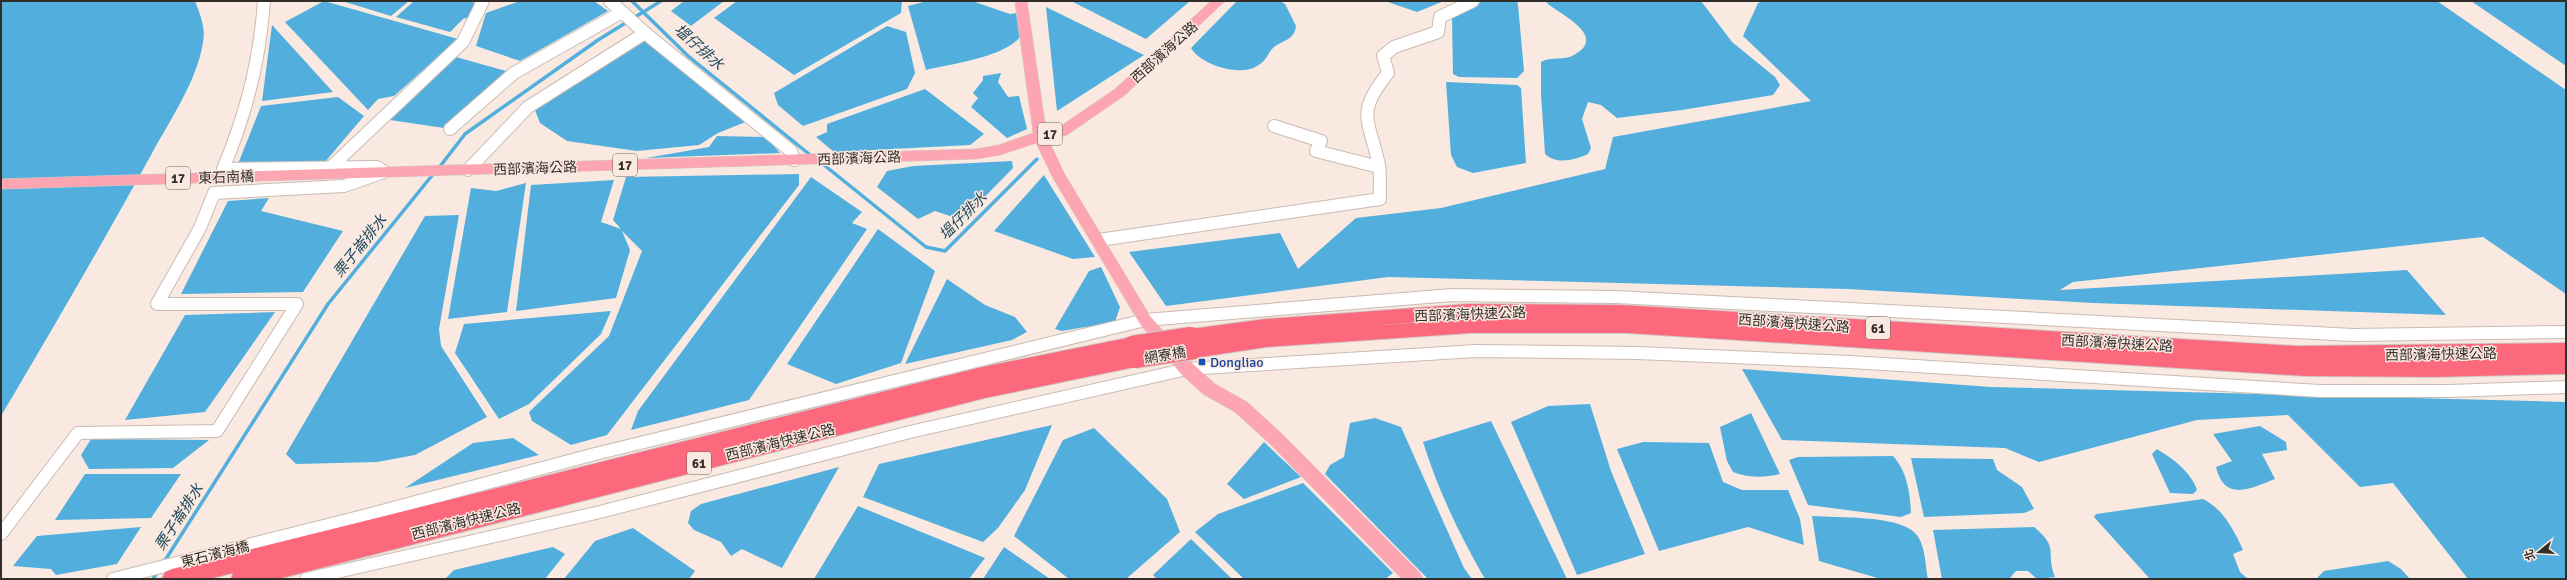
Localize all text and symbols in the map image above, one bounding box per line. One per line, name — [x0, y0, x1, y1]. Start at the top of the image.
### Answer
street label: 西部濱海公路 — [1127, 18, 1201, 87]
water label: 塭仔排水 — [671, 20, 728, 74]
road number: 17 — [1038, 123, 1062, 145]
street label: 西部濱海公路 — [817, 149, 901, 168]
road number: 17 — [613, 154, 637, 176]
street label: 西部濱海公路 — [493, 159, 577, 178]
road number: 17 — [166, 167, 190, 189]
street label: 東石南橋 — [198, 168, 254, 187]
water label: 塭仔排水 — [935, 188, 991, 244]
water label: 栗子崙排水 — [329, 210, 391, 281]
street label: 西部濱海快速公路 — [1414, 304, 1526, 325]
street label: 西部濱海快速公路 — [1738, 311, 1850, 336]
road number: 61 — [1866, 317, 1890, 339]
street label: 西部濱海快速公路 — [2061, 332, 2173, 355]
street label: 網寮橋 — [1143, 344, 1187, 367]
street label: 西部濱海快速公路 — [2385, 345, 2497, 364]
place label: Dongliao — [1210, 354, 1264, 371]
marker: Dongliao — [1197, 357, 1207, 367]
street label: 西部濱海快速公路 — [724, 421, 837, 464]
road number: 61 — [687, 452, 711, 474]
water label: 栗子崙排水 — [151, 480, 208, 553]
street label: 西部濱海快速公路 — [410, 500, 523, 543]
north arrow — [2519, 532, 2559, 572]
street label: 東石濱海橋 — [179, 538, 251, 571]
text: 北 — [2522, 548, 2538, 562]

